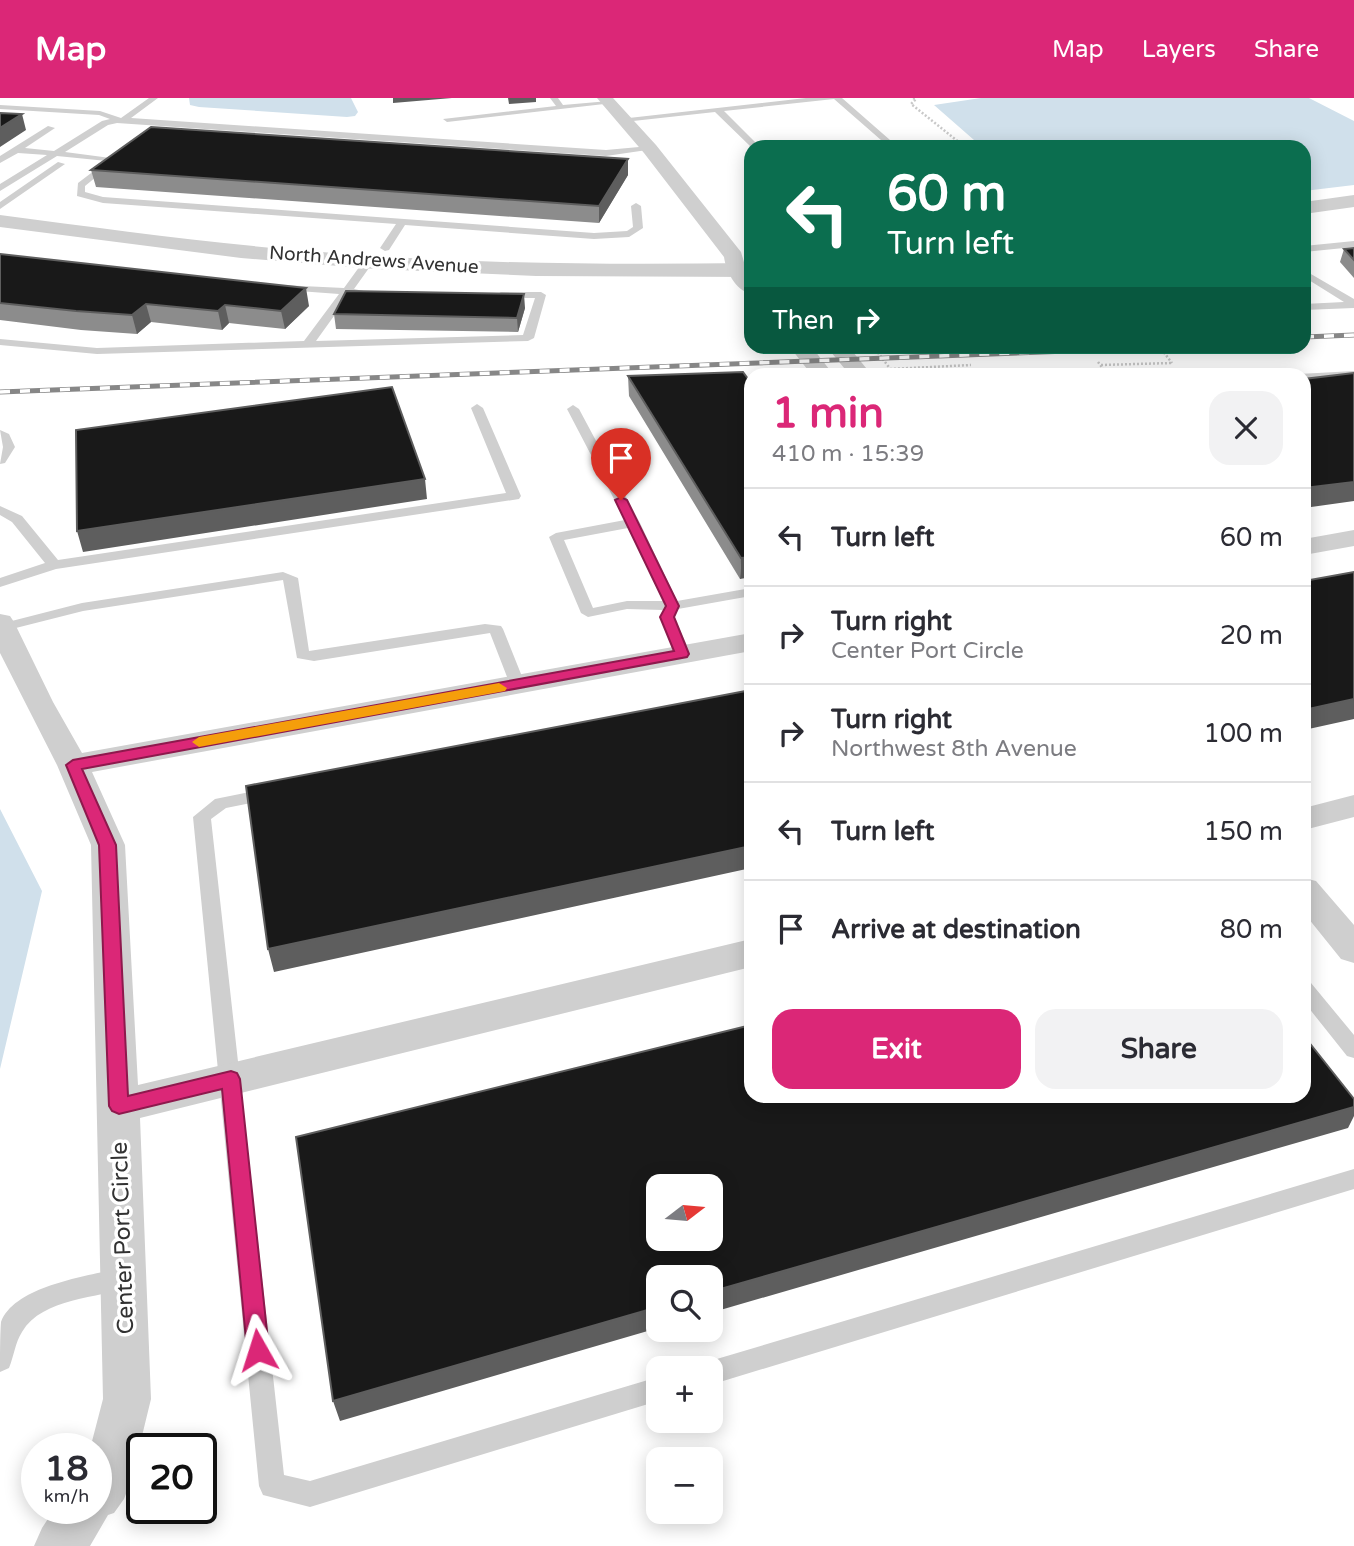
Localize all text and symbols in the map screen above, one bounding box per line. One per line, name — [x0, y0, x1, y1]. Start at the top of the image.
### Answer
text: Map — [35, 30, 106, 69]
text: Map — [1052, 35, 1104, 64]
text: Layers — [1142, 35, 1216, 64]
text: Share — [1254, 35, 1319, 64]
text: 60 m — [887, 165, 1006, 224]
icon: left — [772, 168, 863, 259]
text: Turn left — [887, 225, 1014, 263]
street label: North Andrews Avenue — [268, 242, 480, 278]
icon: right — [848, 301, 886, 339]
text: Then — [772, 305, 834, 336]
text: 1 min — [772, 388, 884, 439]
button: close — [1209, 391, 1283, 465]
pin — [591, 428, 651, 500]
icon: arrive — [602, 439, 640, 477]
text: 410 m · 15:39 — [772, 440, 924, 468]
icon: left — [772, 518, 810, 556]
text: Turn left — [831, 522, 934, 553]
text: 60 m — [1220, 522, 1283, 553]
text: Turn right — [831, 606, 952, 637]
icon: right — [772, 616, 810, 654]
text: 20 m — [1220, 620, 1283, 651]
text: Center Port Circle — [831, 637, 1024, 665]
text: Turn right — [831, 704, 952, 735]
icon: right — [772, 714, 810, 752]
text: 100 m — [1203, 718, 1283, 749]
text: Northwest 8th Avenue — [831, 735, 1077, 763]
icon: left — [772, 812, 810, 850]
text: Turn left — [831, 816, 934, 847]
text: 150 m — [1203, 816, 1283, 847]
icon: arrive — [772, 910, 810, 948]
text: Arrive at destination — [831, 914, 1081, 945]
text: 80 m — [1220, 914, 1283, 945]
button: Exit — [772, 1009, 1021, 1089]
button: Share — [1035, 1009, 1283, 1089]
street label: Center Port Circle — [106, 1141, 140, 1335]
north arrow — [646, 1174, 723, 1251]
map controls — [646, 1174, 723, 1524]
button: search — [646, 1265, 723, 1342]
position arrow — [221, 1313, 295, 1387]
button: + — [646, 1356, 723, 1433]
speed limit sign: 20 — [126, 1433, 217, 1524]
button: − — [646, 1447, 723, 1524]
text: 18 — [45, 1448, 88, 1490]
text: km/h — [44, 1485, 89, 1507]

